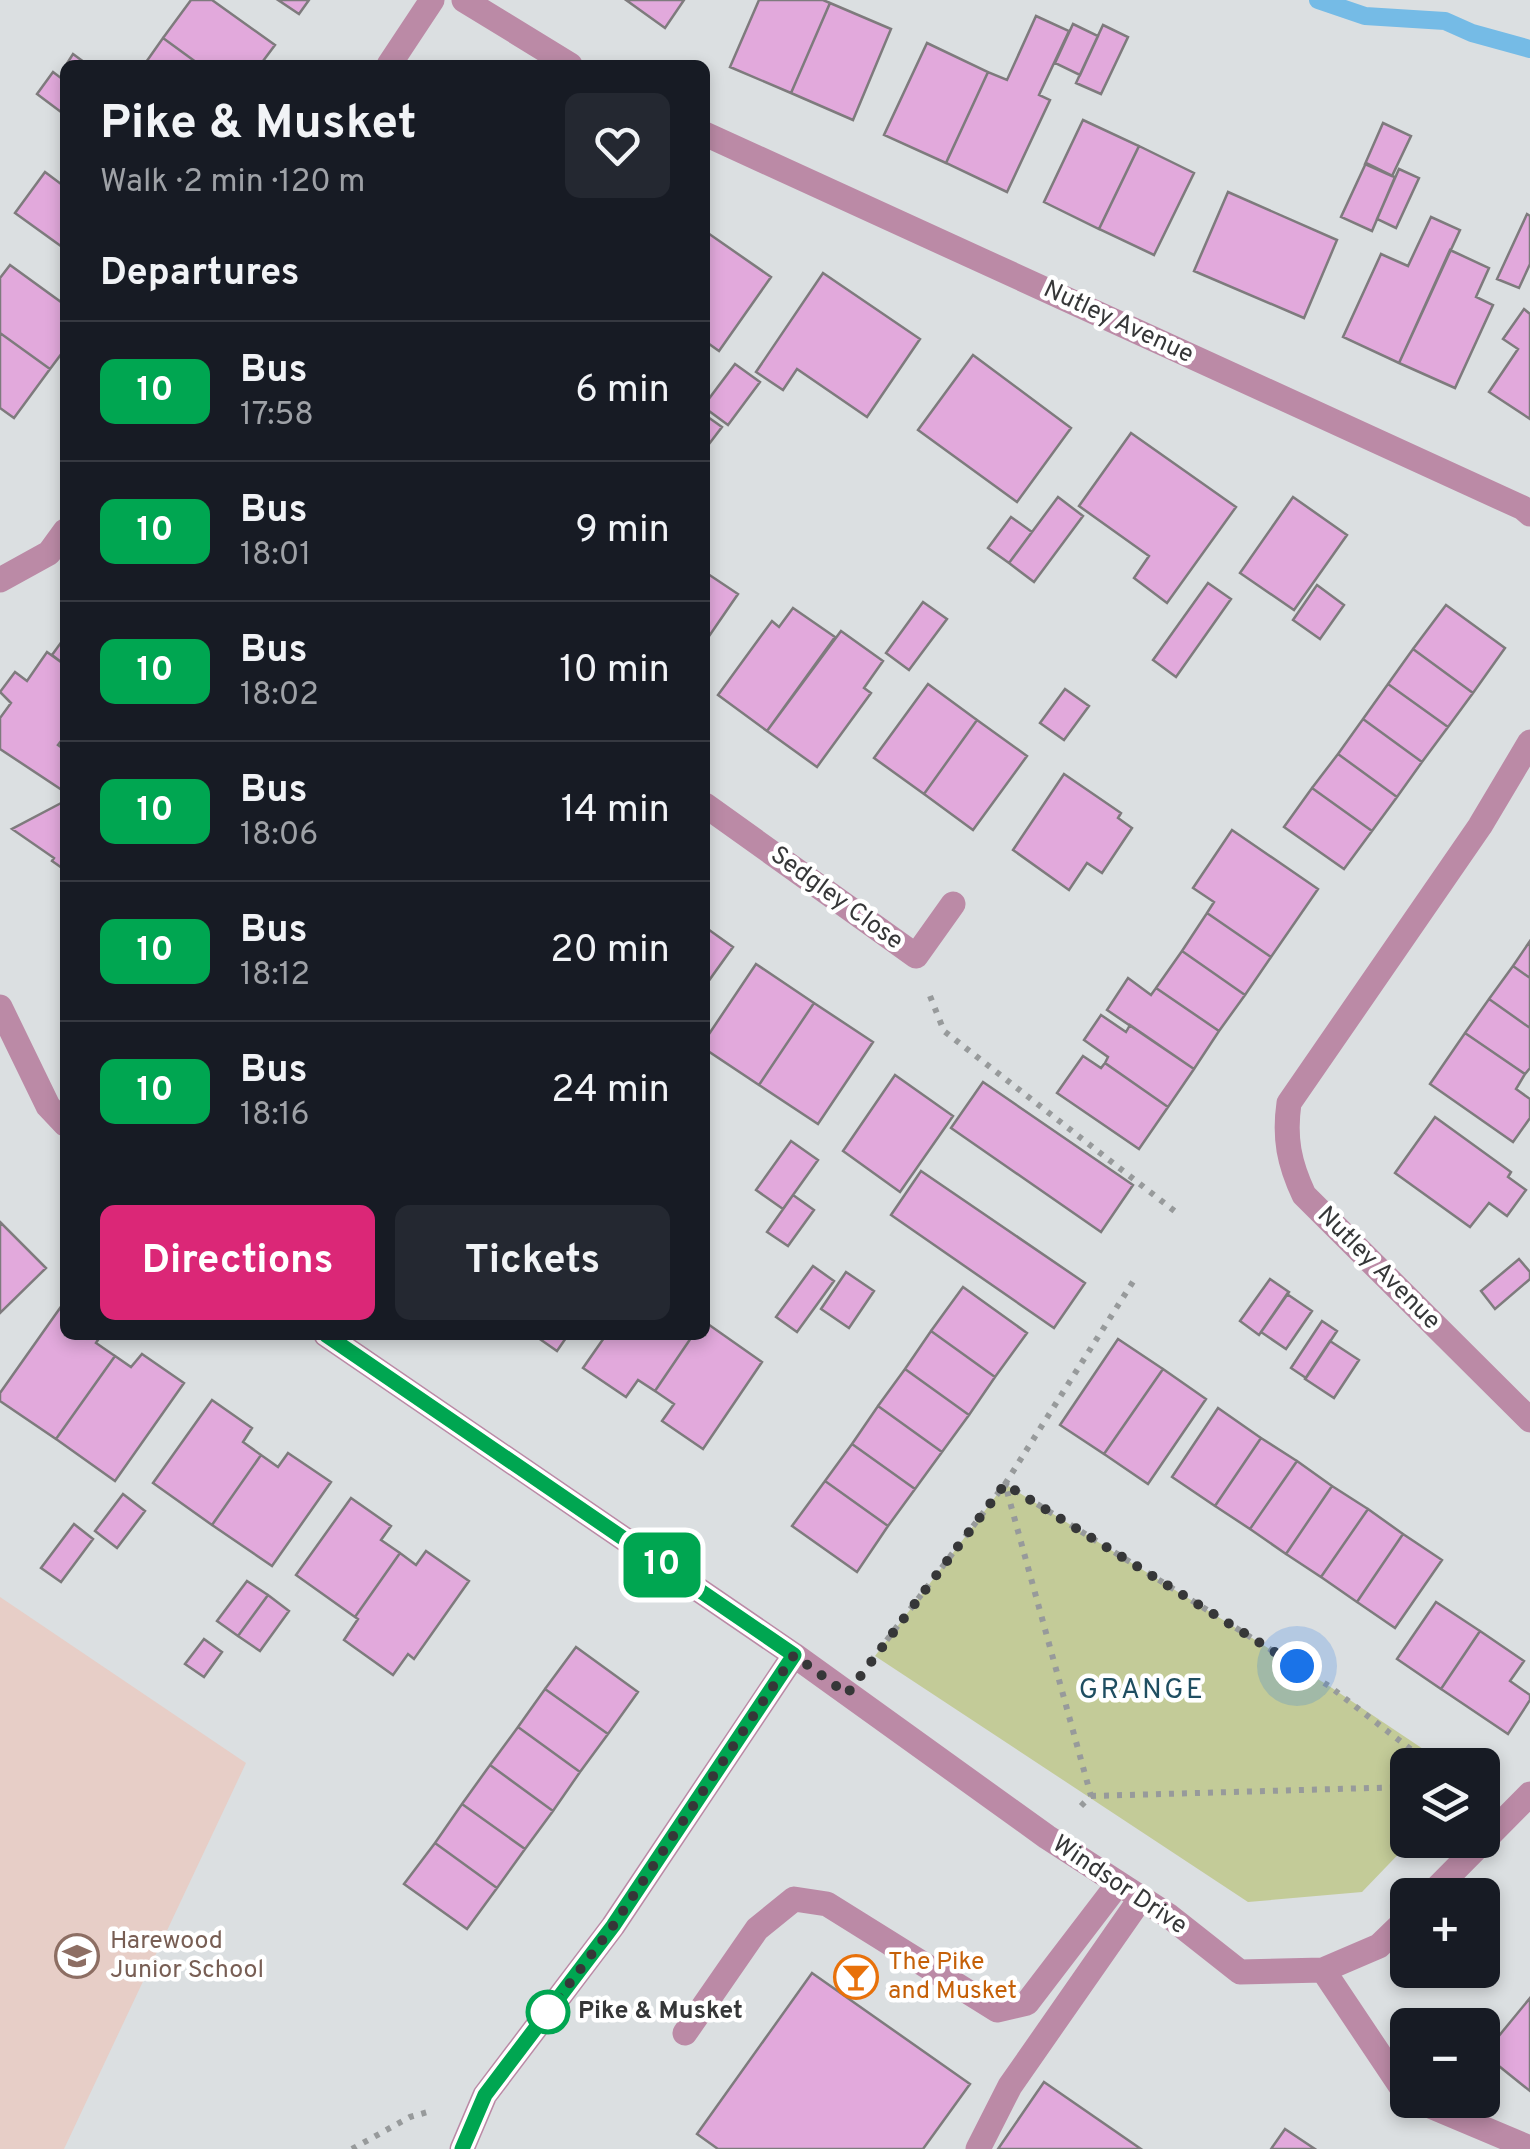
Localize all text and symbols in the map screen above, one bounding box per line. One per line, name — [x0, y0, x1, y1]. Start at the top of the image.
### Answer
button: heart — [565, 93, 670, 198]
text: Pike & Musket — [100, 95, 417, 155]
text: Walk · 2 min · 120 m — [100, 163, 365, 203]
text: Departures — [100, 250, 300, 299]
street label: Nutley Avenue — [1038, 274, 1198, 372]
text: Bus — [240, 347, 307, 396]
text: 6 min — [575, 367, 670, 416]
text: 10 — [136, 369, 174, 413]
text: 17:58 — [240, 396, 314, 436]
text: Bus — [240, 487, 307, 536]
text: 9 min — [575, 507, 670, 556]
text: 10 — [136, 509, 174, 553]
text: 18:01 — [240, 536, 311, 576]
text: Bus — [240, 627, 307, 676]
text: 10 min — [559, 647, 670, 696]
text: 10 — [136, 649, 174, 693]
text: 18:02 — [240, 676, 319, 716]
text: Bus — [240, 767, 307, 816]
text: 14 min — [561, 787, 670, 836]
text: 10 — [136, 789, 174, 833]
text: 18:06 — [240, 816, 318, 856]
street label: Sedgley Close — [763, 840, 909, 958]
text: Bus — [240, 907, 307, 956]
text: 20 min — [550, 927, 670, 976]
text: 10 — [136, 929, 174, 973]
text: 18:12 — [240, 956, 310, 996]
text: Bus — [240, 1047, 307, 1096]
text: 24 min — [551, 1067, 670, 1116]
text: 10 — [136, 1069, 174, 1113]
text: 18:16 — [240, 1096, 310, 1136]
street label: Nutley Avenue — [1309, 1200, 1447, 1338]
button: Directions — [100, 1205, 375, 1320]
button: Tickets — [395, 1205, 670, 1320]
line badge: 10 — [617, 1532, 707, 1598]
text: 10 — [643, 1543, 681, 1587]
your location — [1272, 1641, 1322, 1691]
district label: GRANGE — [1079, 1673, 1205, 1709]
map controls — [1390, 1748, 1500, 2118]
button: layers — [1390, 1748, 1500, 1858]
street label: Windsor Drive — [1045, 1829, 1193, 1943]
button: + — [1390, 1878, 1500, 1988]
place label: Harewood Junior School — [110, 1926, 264, 1987]
school or university icon: Harewood Junior School — [54, 1933, 100, 1979]
place label: The Pike and Musket — [888, 1947, 1017, 2008]
bar icon: The Pike and Musket — [833, 1954, 879, 2000]
marker: Pike & Musket — [527, 1991, 569, 2033]
place label: Pike & Musket — [578, 1996, 743, 2028]
button: − — [1390, 2008, 1500, 2118]

